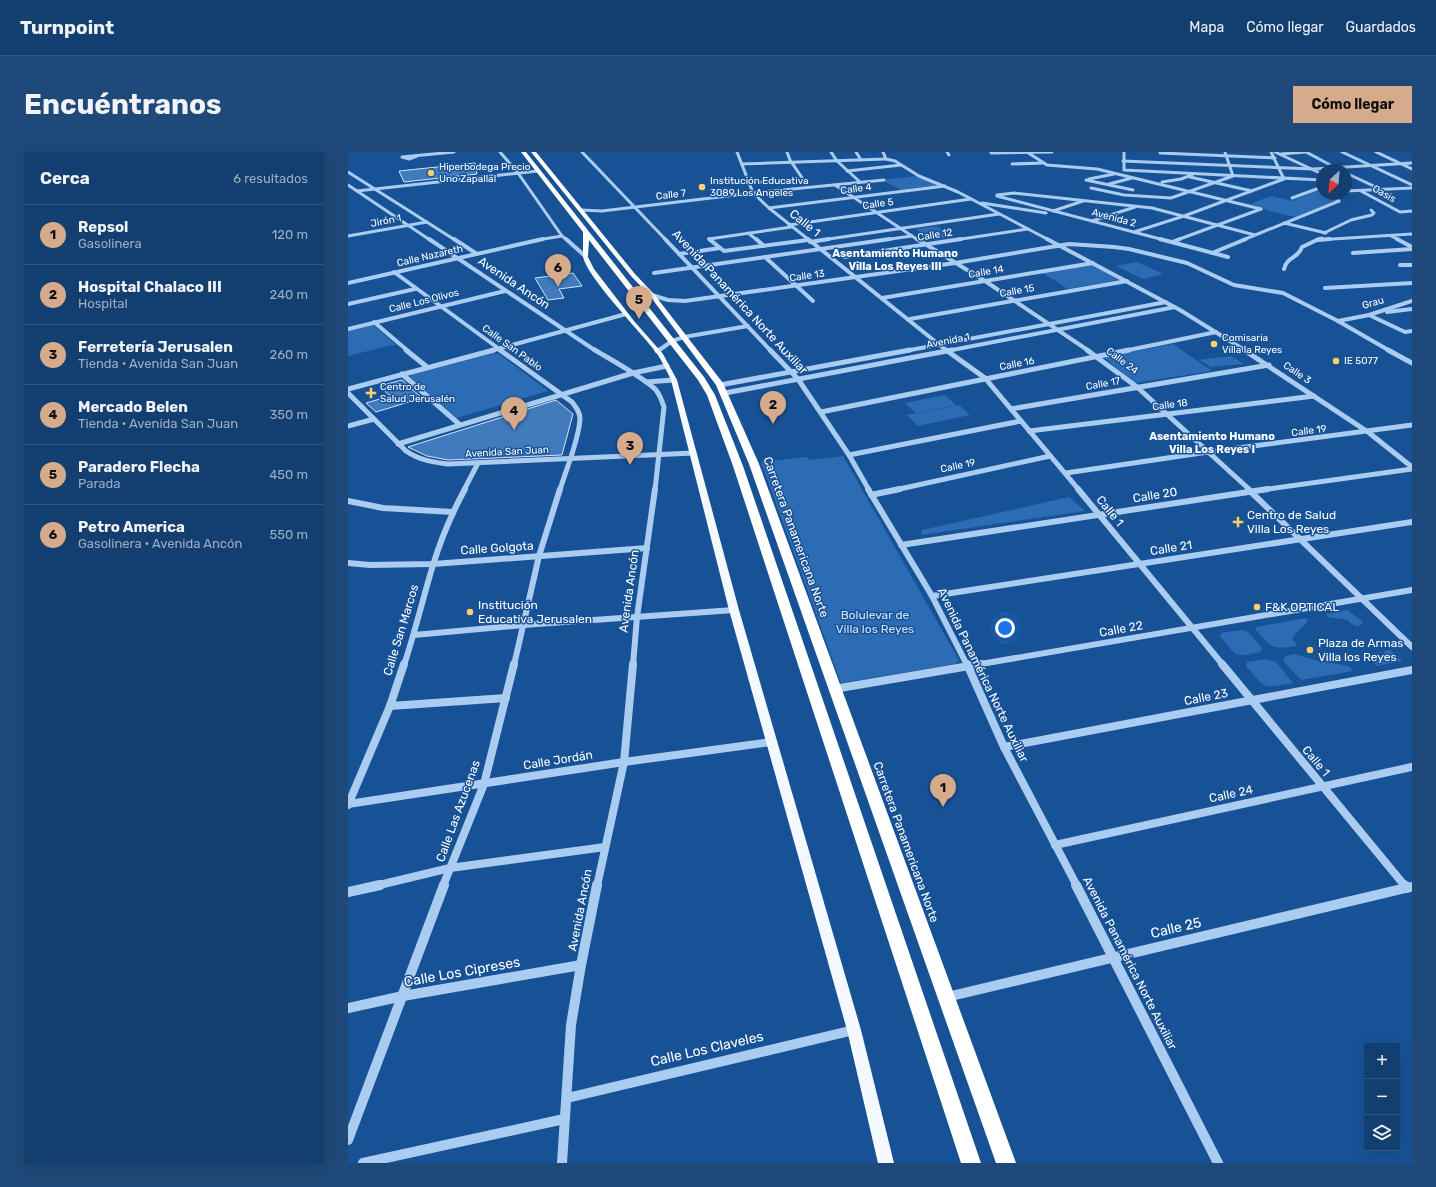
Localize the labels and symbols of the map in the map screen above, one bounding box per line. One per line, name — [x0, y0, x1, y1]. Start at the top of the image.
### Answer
place label: Hiperbodega Precio Uno Zapallal — [439, 161, 531, 185]
north arrow — [1316, 164, 1352, 200]
marker: Hiperbodega Precio Uno Zapallal — [426, 168, 436, 178]
place label: Institución Educativa 3089 Los Angeles — [710, 175, 809, 199]
street label: Calle 4 — [840, 181, 872, 197]
marker: Institución Educativa 3089 Los Angeles — [697, 182, 707, 192]
street label: Oasis — [1370, 183, 1398, 205]
street label: Calle 7 — [655, 187, 687, 203]
street label: Calle 5 — [862, 196, 894, 212]
street label: Calle 1 — [787, 206, 823, 240]
street label: Avenida 2 — [1090, 206, 1138, 230]
street label: Jirón 1 — [370, 212, 402, 230]
street label: Calle 12 — [917, 226, 953, 244]
street label: Avenida Panamérica Norte Auxiliar — [669, 227, 811, 377]
street label: Calle Nazareth — [396, 243, 464, 269]
district label: Asentamiento Humano Villa Los Reyes III — [832, 247, 958, 273]
street label: Avenida Ancón — [475, 254, 553, 312]
pin: 6 — [545, 254, 571, 287]
street label: Calle 14 — [967, 263, 1005, 281]
street label: Calle 13 — [789, 268, 825, 284]
street label: Calle 15 — [999, 282, 1035, 300]
pin: 5 — [626, 286, 652, 319]
street label: Calle Los Olivos — [388, 287, 460, 315]
street label: Grau — [1361, 294, 1385, 312]
street label: Calle San Pablo — [480, 322, 545, 374]
street label: Avenida 1 — [925, 331, 971, 351]
place label: Comisaria Villa la Reyes — [1222, 332, 1282, 356]
marker: Comisaria Villa la Reyes — [1209, 339, 1219, 349]
street label: Calle 24 — [1104, 345, 1140, 377]
street label: Calle 16 — [998, 355, 1036, 373]
place label: IE 5077 — [1344, 355, 1378, 367]
marker: IE 5077 — [1331, 356, 1341, 366]
street label: Calle 3 — [1281, 359, 1313, 387]
street label: Calle 17 — [1085, 375, 1121, 393]
place label: Centro de Salud Jerusalén — [380, 381, 455, 405]
marker: Centro de Salud Jerusalén — [365, 387, 377, 399]
pin: 2 — [760, 391, 786, 424]
pin: 4 — [501, 397, 527, 430]
street label: Calle 18 — [1152, 397, 1188, 413]
street label: Calle 19 — [1291, 423, 1327, 439]
district label: Asentamiento Humano Villa Los Reyes I — [1149, 430, 1275, 456]
pin: 3 — [617, 432, 643, 465]
street label: Avenida San Juan — [465, 444, 549, 460]
street label: Carretera Panamericana Norte — [760, 455, 832, 620]
street label: Calle 19 — [939, 456, 977, 476]
street label: Calle 20 — [1132, 485, 1178, 505]
street label: Calle 1 — [1093, 493, 1127, 529]
place label: Centro de Salud Villa Los Reyes — [1247, 508, 1336, 536]
marker: Centro de Salud Villa Los Reyes — [1232, 516, 1244, 528]
street label: Calle Golgota — [460, 538, 534, 558]
street label: Calle 21 — [1149, 538, 1193, 558]
street label: Avenida Ancón — [616, 549, 642, 633]
street label: Calle San Marcos — [380, 583, 422, 677]
street label: Avenida Panamérica Norte Auxiliar — [935, 586, 1032, 765]
place label: Institución Educativa Jerusalen — [478, 598, 592, 626]
place label: F&K OPTICAL — [1265, 600, 1339, 614]
marker: F&K OPTICAL — [1252, 602, 1262, 612]
marker: Institución Educativa Jerusalen — [465, 607, 475, 617]
park label: Bolulevar de Villa los Reyes — [836, 608, 914, 636]
your location — [995, 618, 1015, 638]
street label: Calle 22 — [1098, 618, 1144, 640]
place label: Plaza de Armas Villa los Reyes — [1318, 636, 1403, 664]
marker: Plaza de Armas Villa los Reyes — [1305, 645, 1315, 655]
street label: Calle 23 — [1183, 686, 1229, 708]
street label: Calle 1 — [1299, 743, 1333, 779]
street label: Calle Jordán — [522, 748, 594, 772]
street label: Calle Las Azucenas — [433, 758, 483, 864]
street label: Carretera Panamericana Norte — [870, 760, 942, 925]
pin: 1 — [930, 774, 956, 807]
street label: Calle 24 — [1208, 782, 1255, 805]
street label: Avenida Ancón — [565, 868, 595, 952]
street label: Avenida Panamérica Norte Auxiliar — [1080, 874, 1180, 1052]
street label: Calle 25 — [1149, 914, 1203, 942]
street label: Calle Los Cipreses — [403, 953, 521, 991]
street label: Calle Los Claveles — [649, 1028, 765, 1070]

